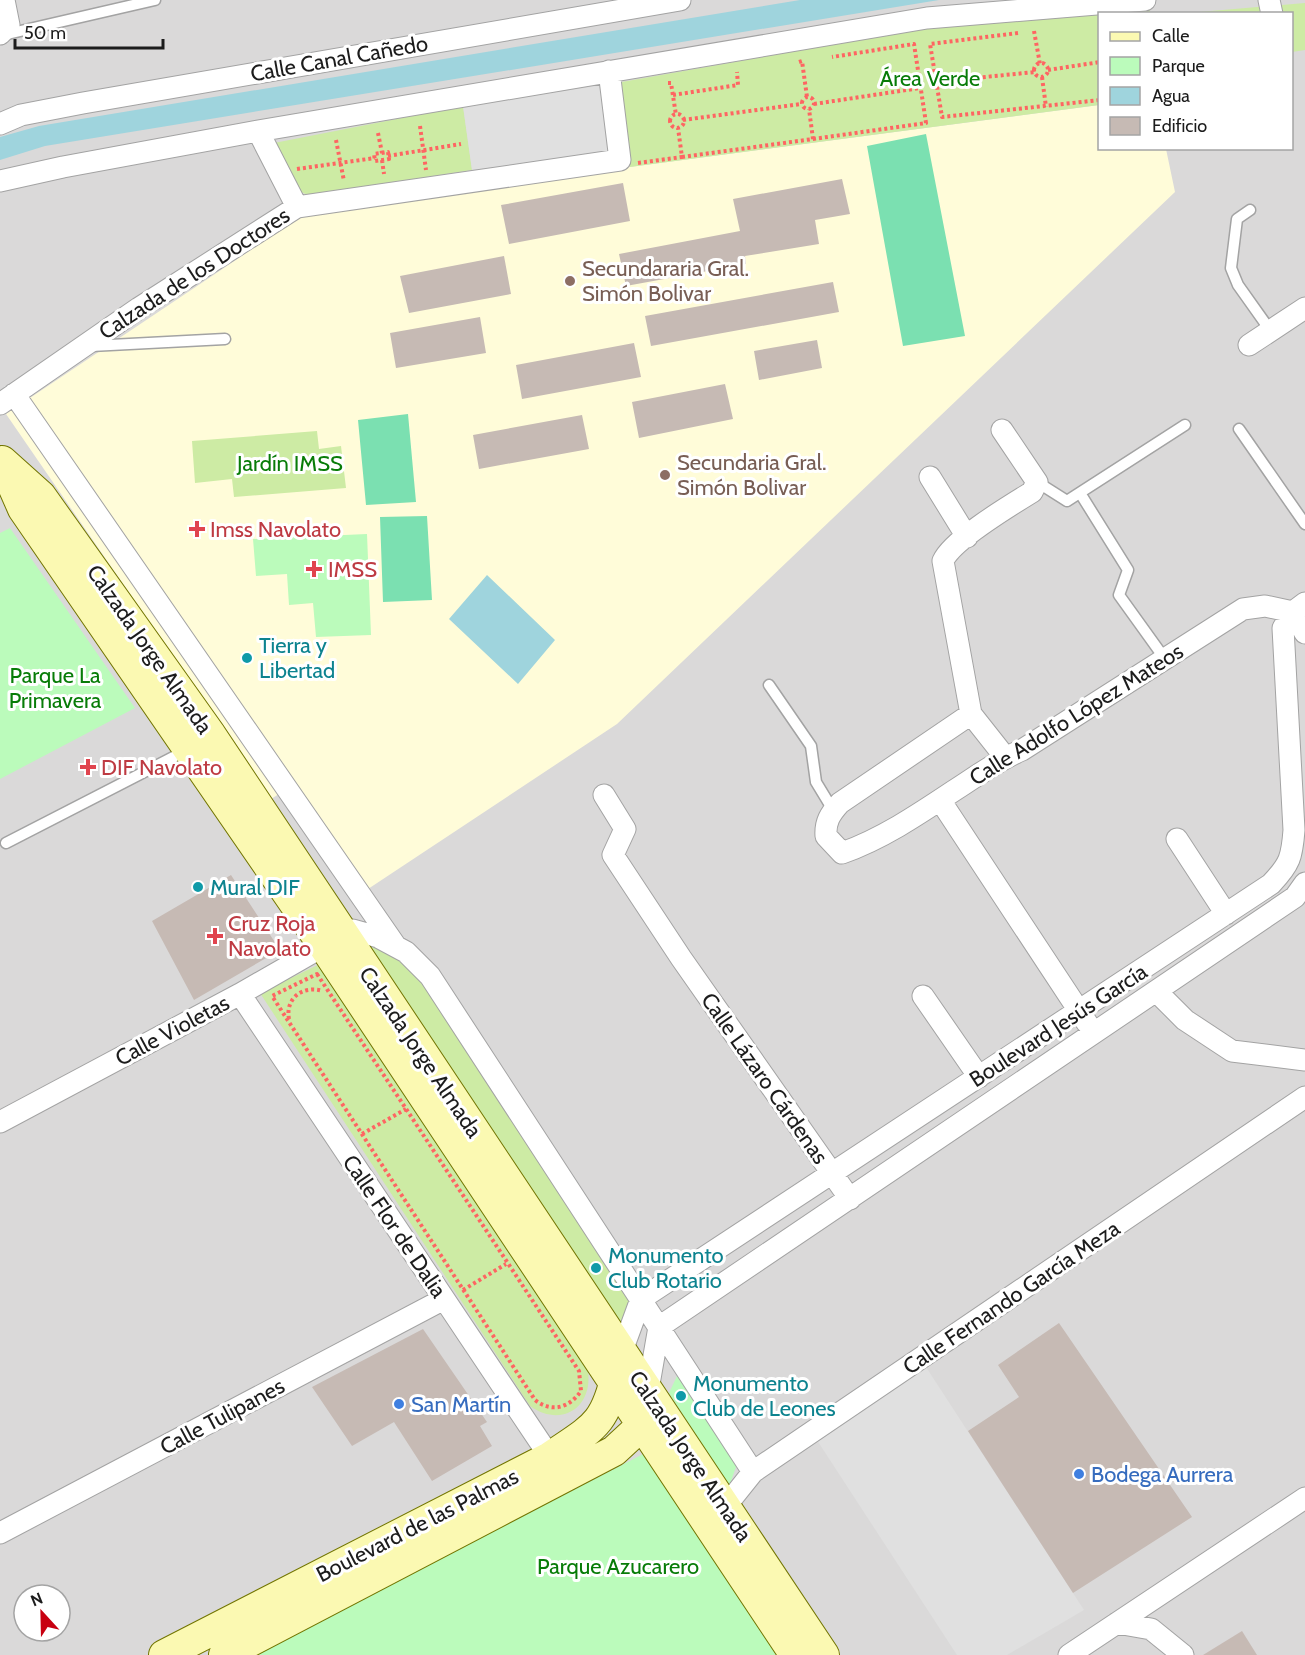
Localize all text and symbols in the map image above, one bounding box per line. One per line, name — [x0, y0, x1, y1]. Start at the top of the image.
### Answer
scale bar — [15, 12, 164, 50]
legend — [1098, 12, 1293, 150]
text: 50 m — [24, 22, 66, 44]
text: Calle — [1152, 25, 1189, 47]
street label: Calle Canal Cañedo — [248, 30, 430, 87]
text: Parque — [1152, 55, 1205, 77]
park label: Área Verde — [880, 65, 980, 92]
text: Agua — [1152, 85, 1190, 107]
text: Edificio — [1152, 115, 1207, 137]
street label: Calzada de los Doctores — [94, 202, 295, 345]
place label: Secundararia Gral. Simón Bolivar — [582, 255, 749, 307]
marker: Secundararia Gral. Simón Bolivar — [563, 274, 577, 288]
place label: Secundaria Gral. Simón Bolivar — [677, 449, 827, 501]
park label: Jardín IMSS — [236, 450, 343, 477]
marker: Secundaria Gral. Simón Bolivar — [658, 468, 672, 482]
place label: Imss Navolato — [210, 516, 341, 543]
marker: Imss Navolato — [188, 520, 206, 538]
place label: IMSS — [328, 556, 377, 583]
street label: Calzada Jorge Almada — [81, 559, 218, 740]
marker: IMSS — [305, 560, 323, 578]
place label: Tierra y Libertad — [259, 632, 335, 684]
street label: Calle Adolfo López Mateos — [964, 637, 1188, 791]
marker: Tierra y Libertad — [240, 651, 254, 665]
park label: Parque La Primavera — [9, 662, 102, 714]
place label: DIF Navolato — [101, 754, 222, 781]
marker: DIF Navolato — [79, 758, 97, 776]
place label: Mural DIF — [210, 874, 300, 901]
marker: Mural DIF — [191, 880, 205, 894]
place label: Cruz Roja Navolato — [228, 910, 316, 962]
marker: Cruz Roja Navolato — [206, 927, 224, 945]
street label: Boulevard Jesús García — [964, 958, 1153, 1093]
street label: Calzada Jorge Almada — [353, 962, 488, 1143]
street label: Calle Lázaro Cárdenas — [695, 987, 834, 1169]
street label: Calle Violetas — [111, 989, 234, 1072]
street label: Calle Flor de Dalia — [337, 1150, 453, 1303]
street label: Calle Fernando García Meza — [898, 1214, 1125, 1380]
place label: Monumento Club Rotario — [608, 1242, 724, 1294]
marker: Monumento Club Rotario — [589, 1261, 603, 1275]
street label: Calzada Jorge Almada — [623, 1366, 758, 1547]
place label: Monumento Club de Leones — [693, 1370, 836, 1422]
street label: Calle Tulipanes — [155, 1372, 289, 1461]
marker: Monumento Club de Leones — [674, 1389, 688, 1403]
place label: San Martín — [411, 1391, 511, 1418]
marker: San Martín — [392, 1397, 406, 1411]
place label: Bodega Aurrera — [1091, 1461, 1234, 1488]
street label: Boulevard de las Palmas — [312, 1463, 523, 1588]
marker: Bodega Aurrera — [1072, 1467, 1086, 1481]
park label: Parque Azucarero — [537, 1553, 699, 1580]
north arrow — [12, 1583, 72, 1643]
text: N — [28, 1589, 45, 1610]

